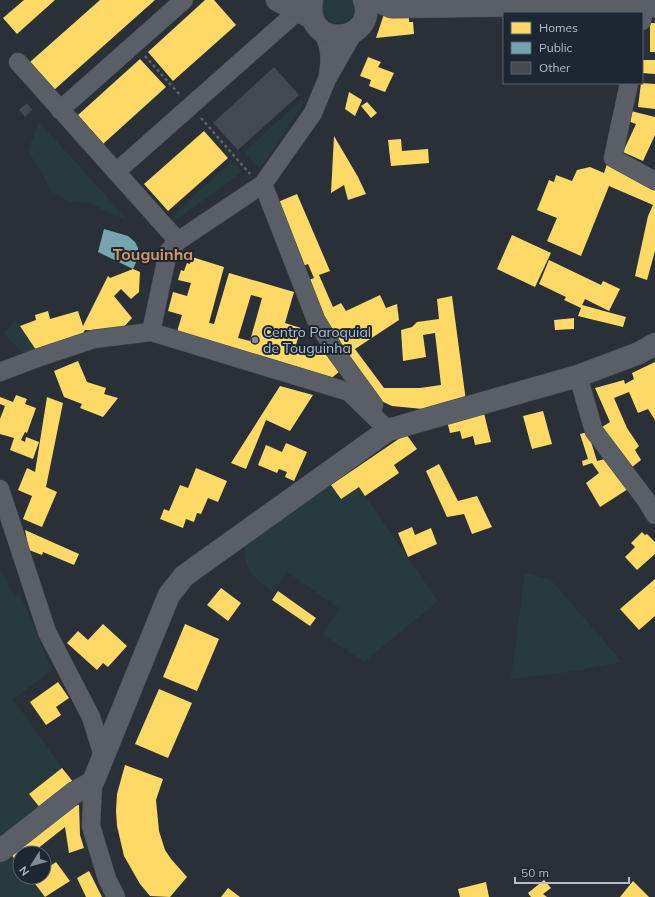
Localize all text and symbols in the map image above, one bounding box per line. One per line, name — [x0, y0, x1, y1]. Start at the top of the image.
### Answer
legend — [503, 12, 643, 84]
text: Homes — [539, 20, 578, 35]
text: Public — [539, 40, 573, 55]
text: Other — [539, 60, 571, 75]
district label: Touguinha — [113, 244, 193, 264]
place label: Centro Paroquial de Touguinha — [263, 323, 371, 357]
marker: Centro Paroquial de Touguinha — [250, 335, 260, 345]
north arrow — [12, 845, 52, 885]
scale bar — [515, 859, 629, 885]
text: N — [16, 863, 32, 879]
text: 50 m — [521, 865, 549, 880]

